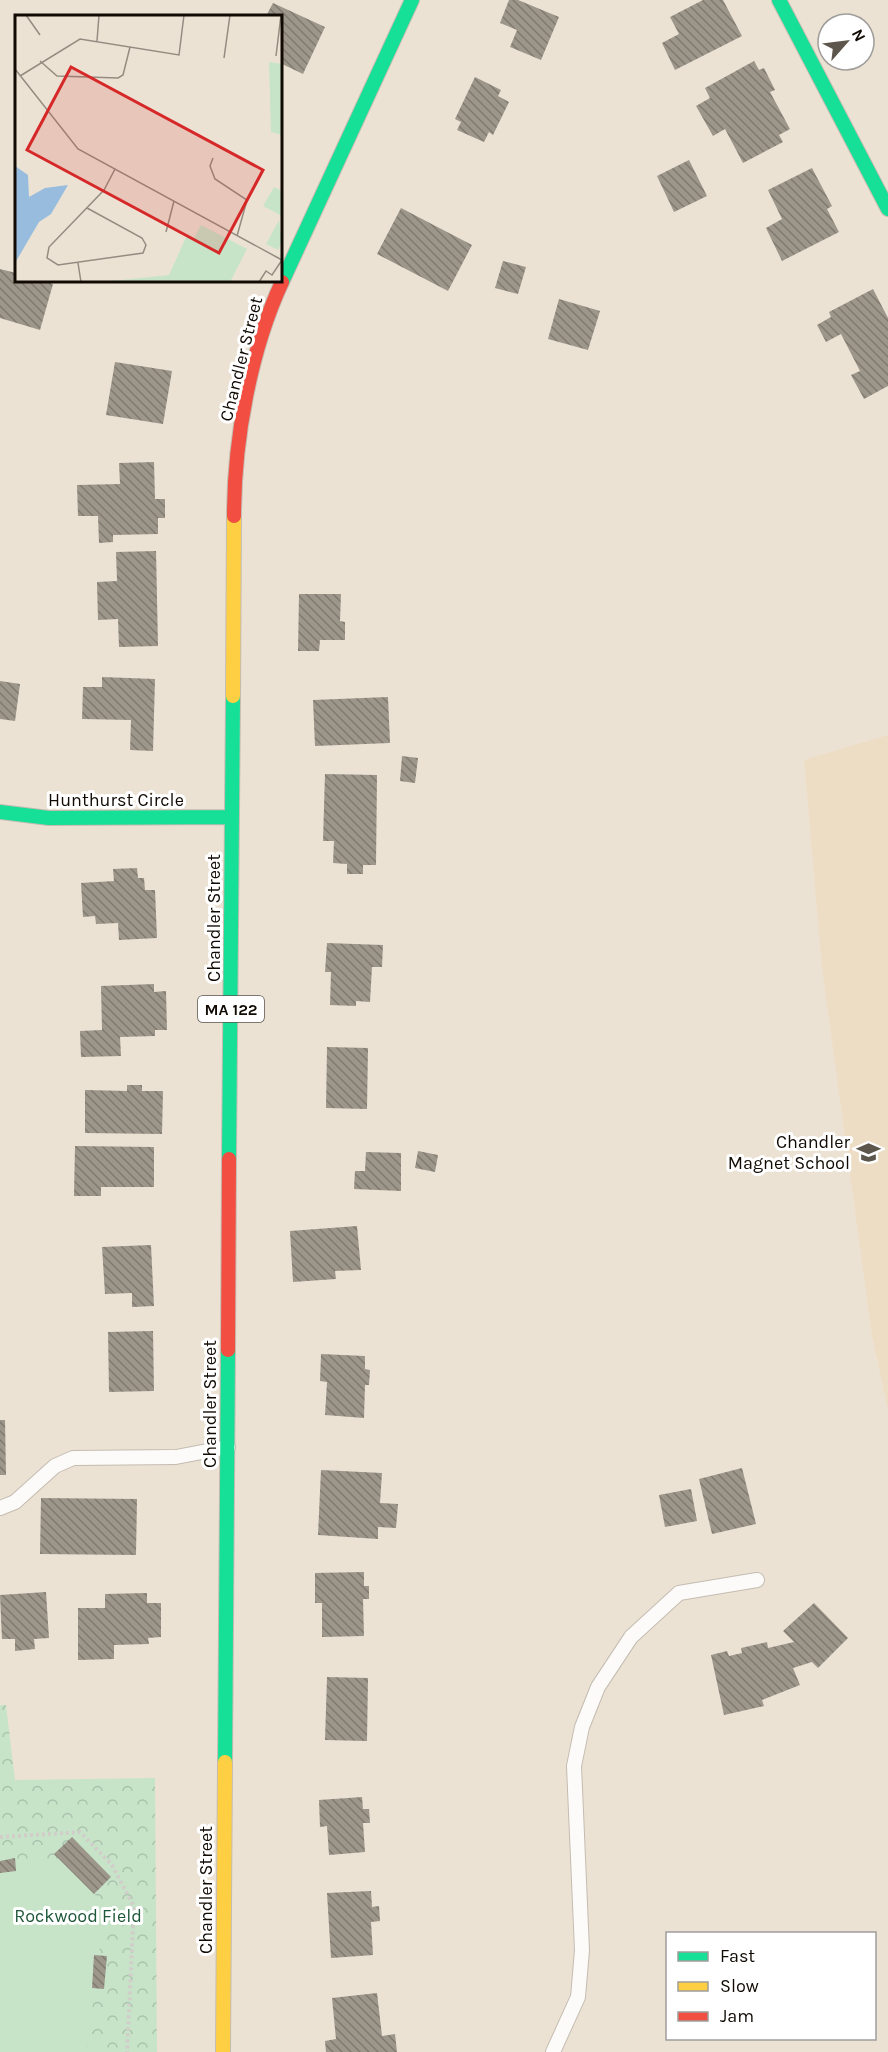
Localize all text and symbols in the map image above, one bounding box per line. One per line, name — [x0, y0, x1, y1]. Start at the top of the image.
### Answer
north arrow — [816, 12, 876, 72]
inset map — [15, 15, 282, 282]
text: N — [848, 26, 870, 45]
street label: Chandler Street — [215, 294, 267, 424]
street label: Hunthurst Circle — [48, 789, 184, 811]
street label: Chandler Street — [203, 854, 225, 982]
road number: MA 122 — [198, 996, 264, 1022]
place label: Chandler Magnet School — [728, 1131, 850, 1174]
school or university icon: Chandler Magnet School — [855, 1139, 881, 1165]
street label: Chandler Street — [199, 1340, 221, 1468]
street label: Chandler Street — [195, 1826, 217, 1954]
park label: Rockwood Field — [14, 1905, 142, 1927]
legend — [666, 1932, 876, 2040]
text: Fast — [720, 1945, 755, 1967]
text: Slow — [720, 1975, 759, 1997]
text: Jam — [720, 2005, 754, 2027]

